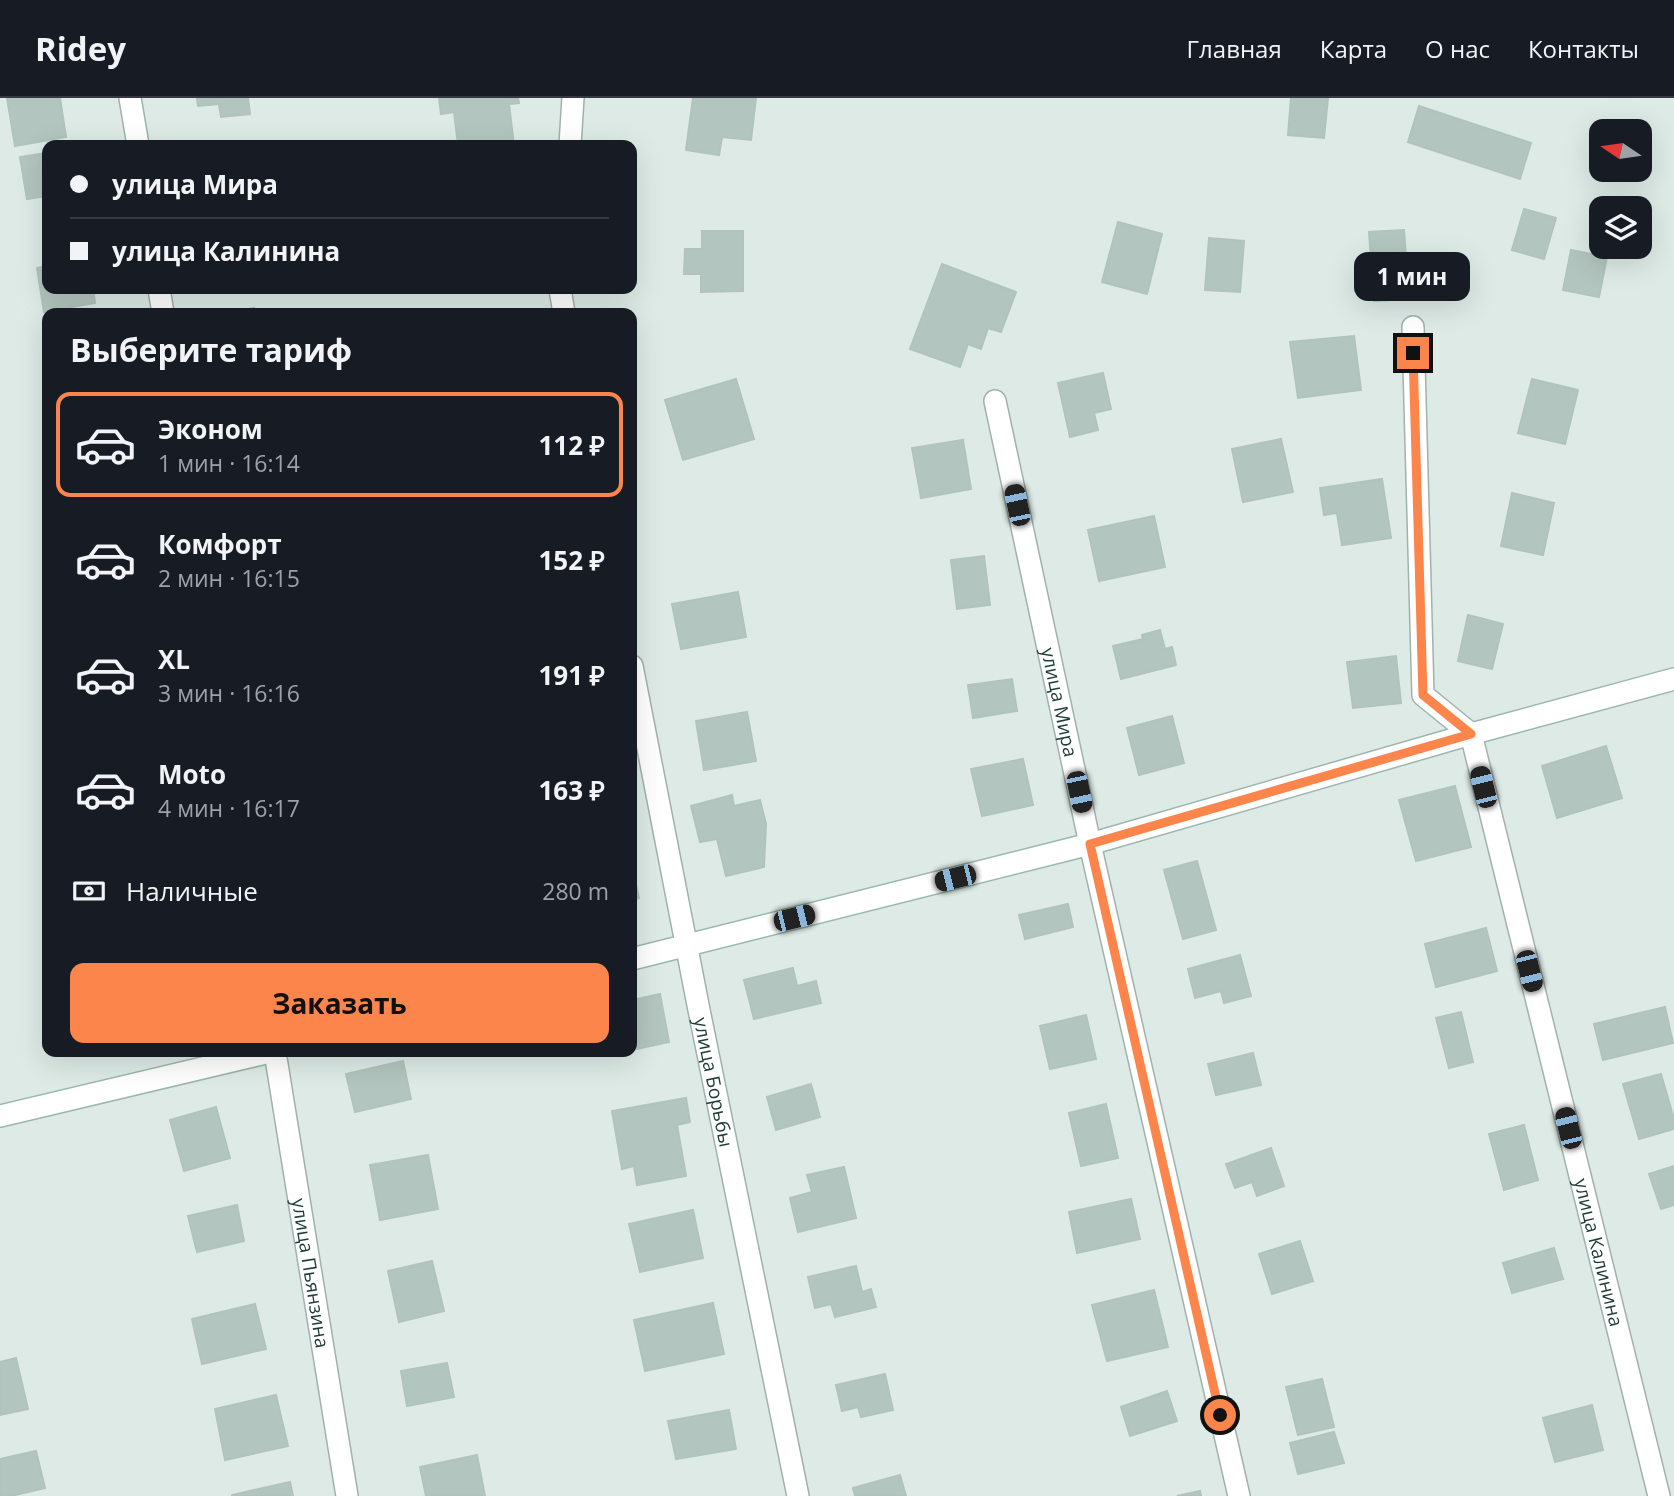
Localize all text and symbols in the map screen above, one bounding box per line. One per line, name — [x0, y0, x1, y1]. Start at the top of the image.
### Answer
text: Ridey — [35, 26, 126, 71]
text: Главная — [1187, 32, 1282, 65]
text: Карта — [1320, 32, 1387, 65]
text: О нас — [1425, 32, 1490, 65]
text: Контакты — [1528, 32, 1639, 65]
north arrow — [1589, 119, 1652, 182]
map controls — [1589, 119, 1652, 259]
text: улица Мира — [112, 166, 278, 202]
button: layers — [1589, 196, 1652, 259]
text: улица Калинина — [112, 233, 340, 269]
callout: 1 мин — [1355, 252, 1471, 300]
text: 1 мин — [1377, 260, 1447, 292]
text: Выберите тариф — [70, 328, 352, 371]
route end — [1397, 337, 1429, 369]
text: Эконом — [158, 411, 263, 447]
icon: car — [74, 413, 137, 476]
text: 112 ₽ — [539, 427, 605, 463]
text: 1 мин · 16:14 — [158, 447, 300, 479]
car — [1003, 482, 1032, 528]
text: Комфорт — [158, 526, 282, 562]
icon: car — [74, 528, 137, 591]
text: 152 ₽ — [539, 542, 605, 578]
text: 2 мин · 16:15 — [158, 562, 300, 594]
text: XL — [158, 641, 190, 677]
icon: car — [74, 643, 137, 706]
street label: улица Мира — [1035, 645, 1084, 759]
text: 191 ₽ — [539, 657, 605, 693]
text: 3 мин · 16:16 — [158, 677, 300, 709]
text: Moto — [158, 756, 226, 792]
icon: car — [74, 758, 137, 821]
car — [1468, 764, 1499, 810]
car — [1065, 769, 1094, 815]
text: 163 ₽ — [539, 772, 605, 808]
text: 4 мин · 16:17 — [158, 792, 300, 824]
car — [933, 863, 978, 893]
icon: cash — [70, 872, 108, 910]
text: Наличные — [126, 873, 258, 909]
text: 280 m — [542, 875, 609, 907]
car — [772, 903, 817, 933]
car — [1514, 948, 1545, 994]
button: Заказать — [70, 963, 609, 1043]
street label: улица Борьбы — [688, 1015, 740, 1149]
car — [1553, 1105, 1584, 1151]
street label: улица Калинина — [1568, 1176, 1630, 1329]
street label: улица Пьянзина — [286, 1196, 336, 1350]
route start — [1204, 1399, 1236, 1431]

